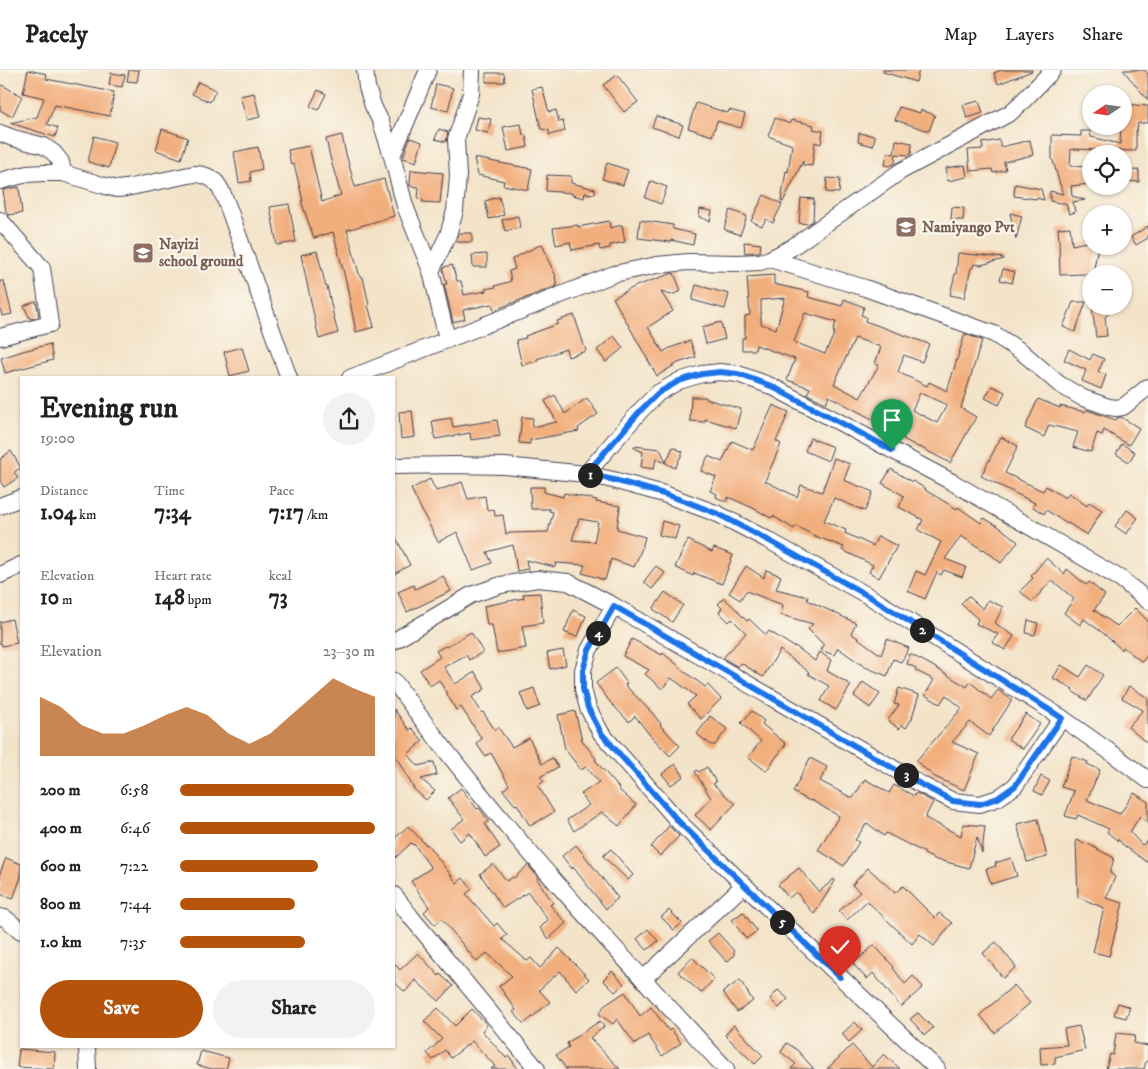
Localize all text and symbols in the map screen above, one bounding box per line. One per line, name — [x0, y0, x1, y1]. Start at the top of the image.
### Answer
text: Pacely — [25, 20, 88, 50]
text: Map — [944, 24, 977, 46]
text: Layers — [1005, 24, 1054, 46]
text: Share — [1082, 24, 1123, 46]
north arrow — [1082, 85, 1132, 135]
map controls — [1082, 85, 1132, 315]
button: locate — [1082, 145, 1132, 195]
button: + — [1082, 205, 1132, 255]
school or university icon: Namiyango Pvt — [894, 215, 918, 239]
place label: Namiyango Pvt — [922, 218, 1015, 237]
place label: Nayizi school ground — [159, 235, 244, 271]
school or university icon: Nayizi school ground — [131, 241, 155, 265]
button: − — [1082, 265, 1132, 315]
text: Evening run — [40, 391, 178, 426]
button: share — [323, 393, 375, 445]
pin — [871, 399, 913, 450]
icon: arrive — [878, 406, 906, 434]
text: 19:00 — [40, 428, 75, 448]
pin: 1 — [578, 462, 602, 488]
text: 1 — [588, 466, 593, 484]
text: Distance — [40, 482, 88, 500]
text: Time — [154, 482, 185, 500]
text: Pace — [269, 482, 295, 500]
text: 1.04 — [40, 500, 76, 526]
text: 7:34 — [154, 500, 191, 526]
text: 7:17 — [269, 500, 304, 526]
text: km — [76, 506, 96, 524]
text: /km — [304, 506, 328, 524]
text: Elevation — [40, 567, 94, 585]
text: Heart rate — [154, 567, 212, 585]
text: kcal — [269, 567, 292, 585]
text: 10 — [40, 585, 59, 611]
text: 148 — [154, 585, 185, 611]
text: 73 — [269, 585, 288, 611]
text: m — [59, 591, 72, 609]
text: bpm — [185, 591, 212, 609]
pin: 2 — [910, 618, 934, 642]
pin: 4 — [586, 620, 610, 646]
text: 2 — [919, 621, 926, 639]
text: 4 — [594, 624, 603, 642]
text: Elevation — [40, 641, 102, 661]
text: 23–30 m — [323, 641, 375, 661]
pin: 3 — [894, 762, 918, 788]
text: 3 — [904, 766, 909, 784]
text: 200 m — [40, 780, 81, 800]
text: 6:58 — [120, 780, 148, 800]
text: 400 m — [40, 818, 82, 838]
text: 6:46 — [120, 818, 150, 838]
text: 600 m — [40, 856, 81, 876]
text: 7:22 — [120, 856, 148, 876]
text: 800 m — [40, 894, 81, 914]
text: 7:44 — [120, 894, 151, 914]
pin: 5 — [770, 910, 794, 934]
text: 5 — [779, 913, 786, 931]
pin — [819, 926, 861, 977]
text: 1.0 km — [40, 932, 82, 952]
text: 7:35 — [120, 932, 147, 952]
icon: check — [826, 933, 854, 961]
button: Save — [40, 980, 203, 1038]
button: Share — [213, 980, 375, 1038]

